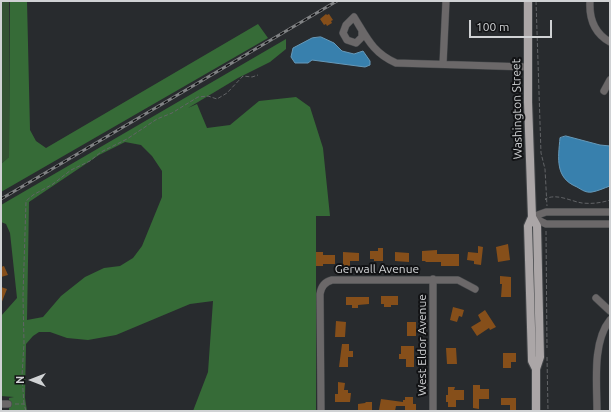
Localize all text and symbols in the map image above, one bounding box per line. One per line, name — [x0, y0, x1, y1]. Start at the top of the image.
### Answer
scale bar — [471, 12, 554, 38]
text: 100 m — [476, 20, 509, 33]
street label: Washington Street — [509, 59, 525, 159]
street label: Gerwall Avenue — [335, 262, 419, 276]
street label: West Eldor Avenue — [415, 294, 429, 396]
north arrow — [12, 360, 52, 400]
text: N — [14, 376, 26, 384]

